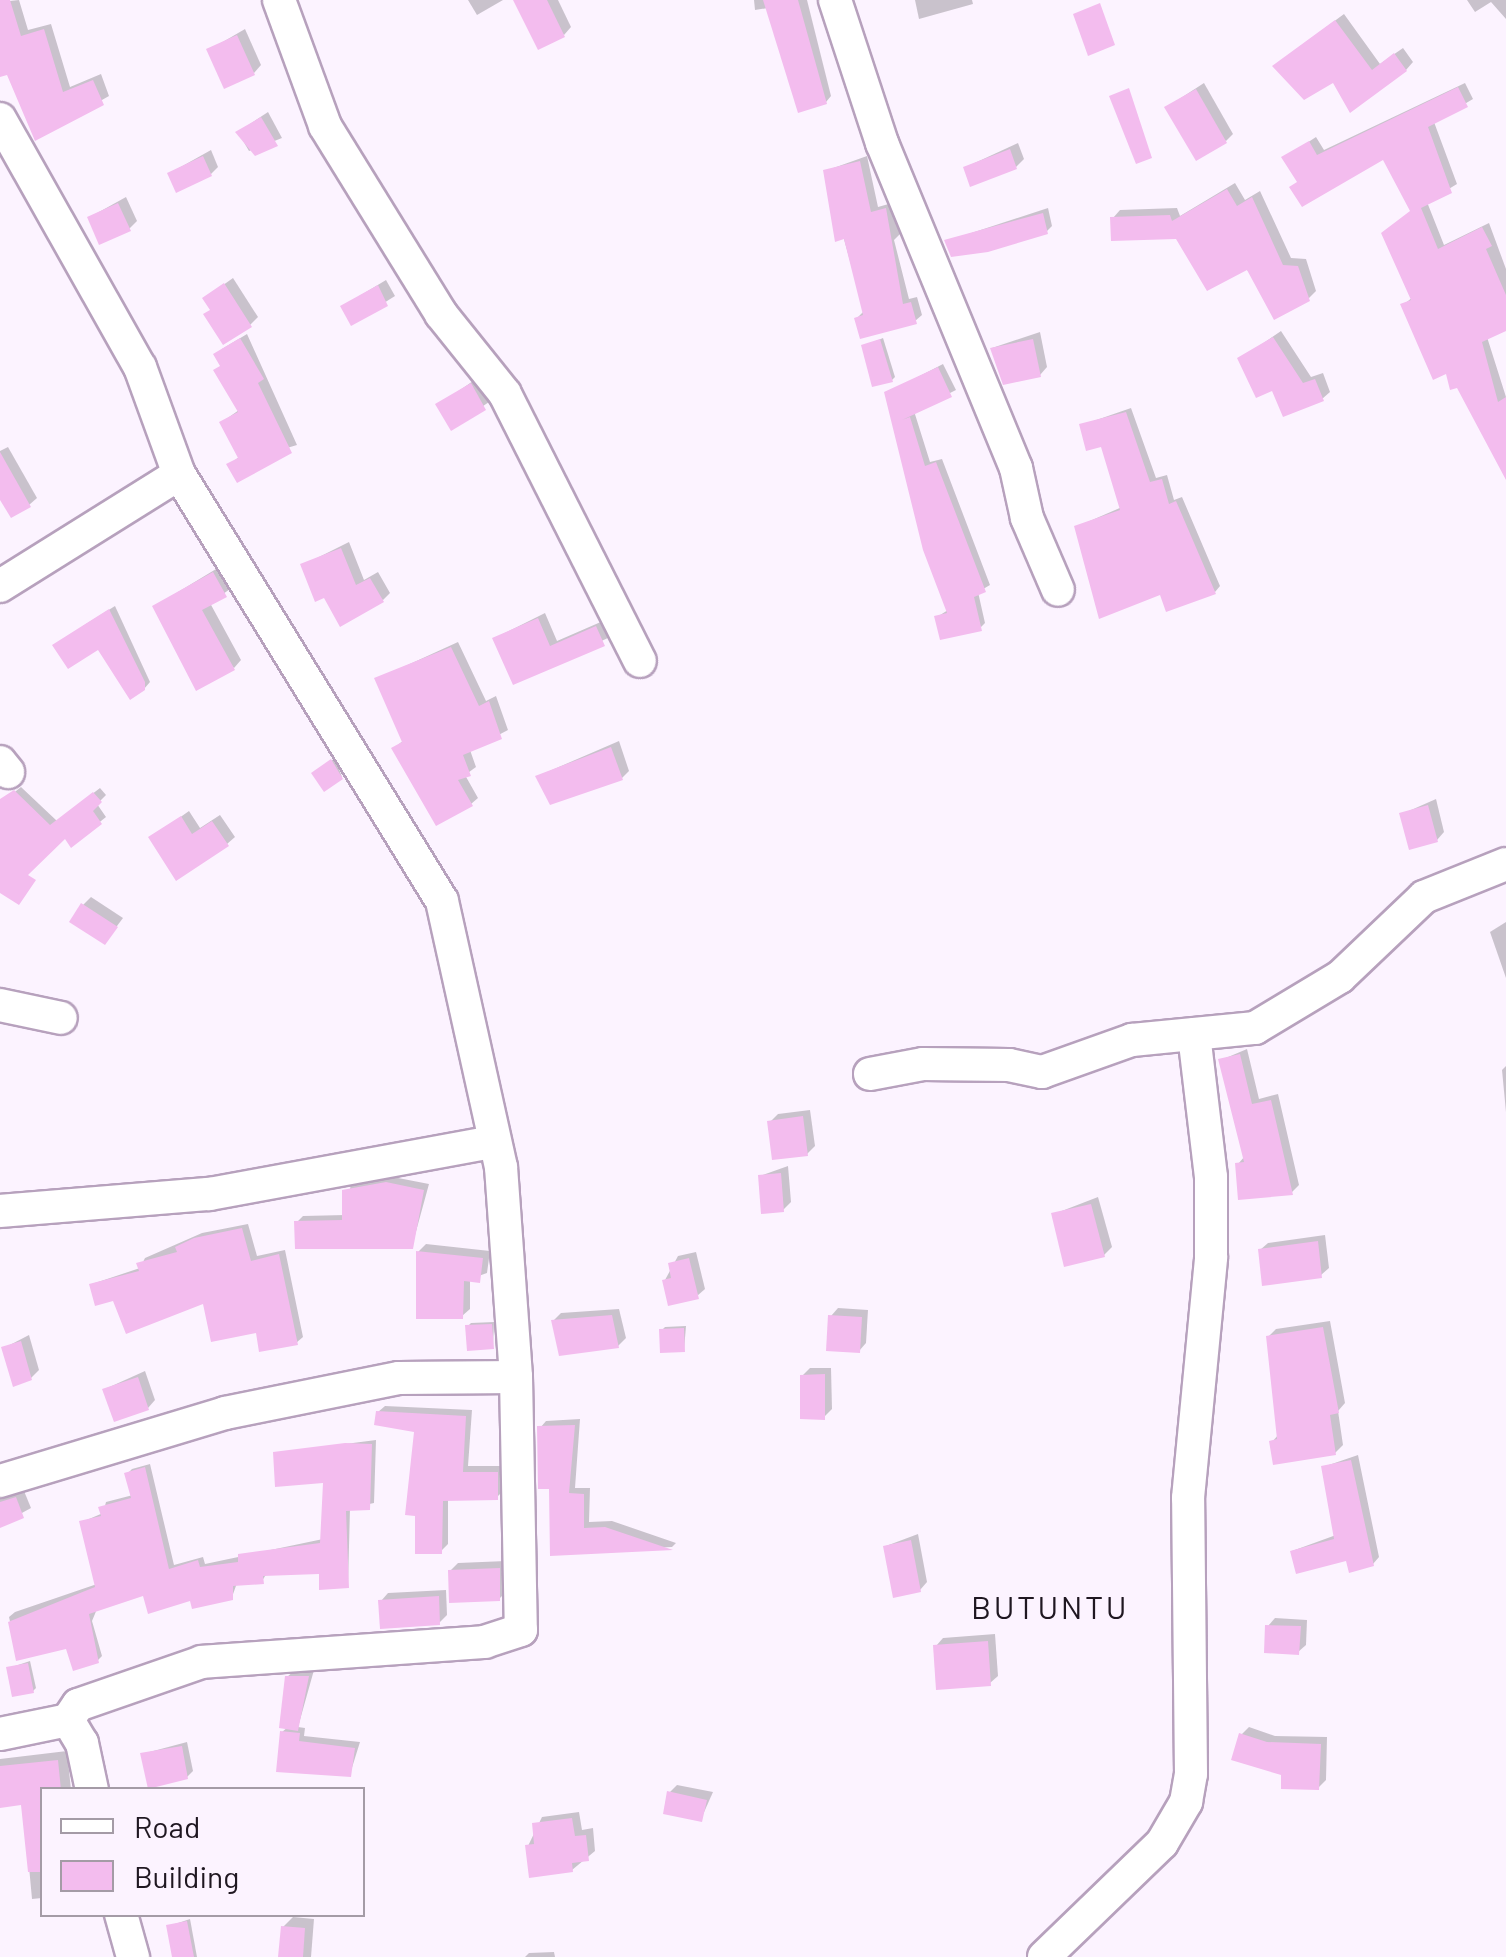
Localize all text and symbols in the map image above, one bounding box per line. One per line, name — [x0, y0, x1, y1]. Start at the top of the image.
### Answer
district label: BUTUNTU — [971, 1587, 1129, 1625]
legend — [40, 1787, 365, 1917]
text: Road — [134, 1808, 200, 1844]
text: Building — [134, 1858, 239, 1894]

